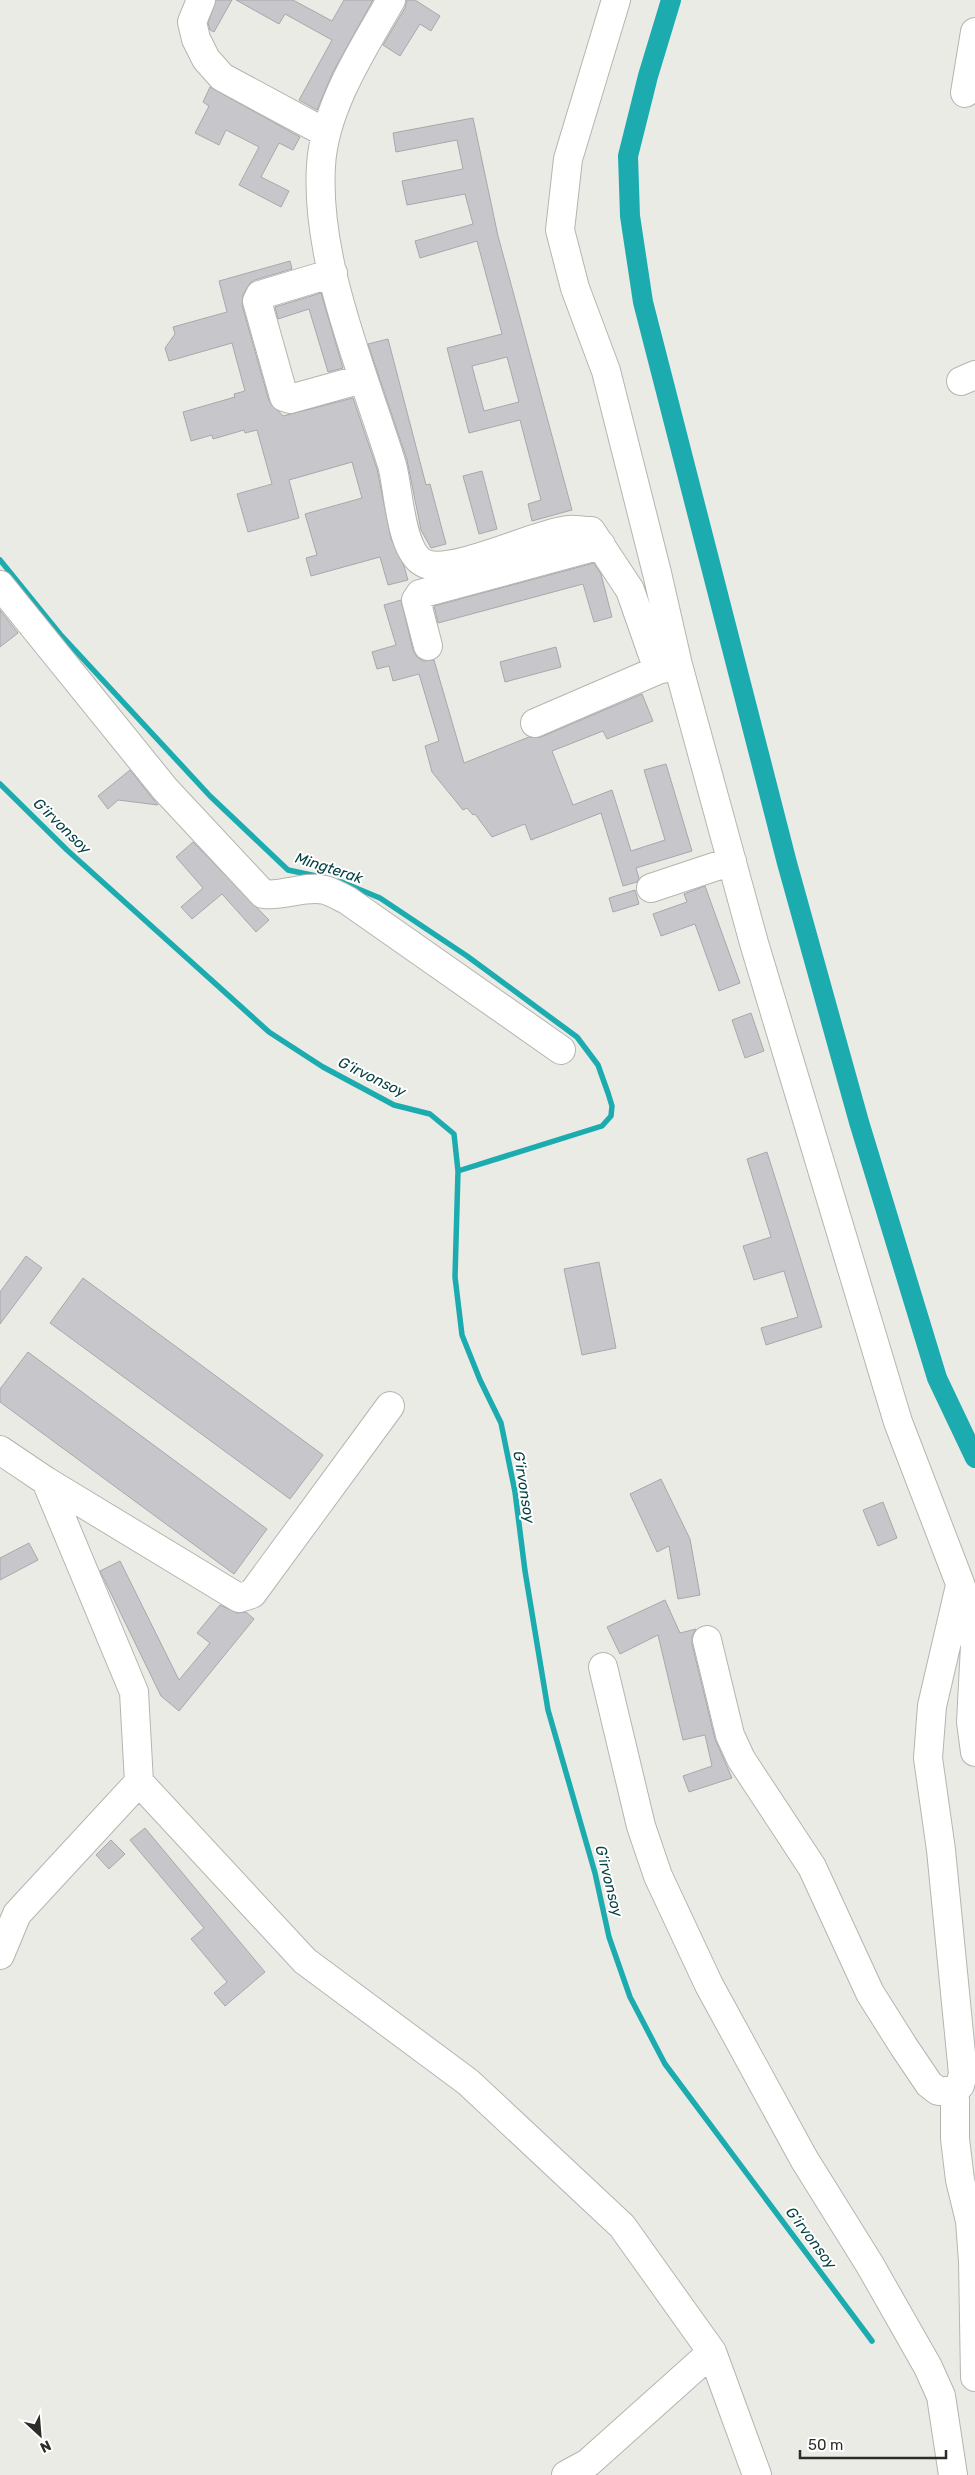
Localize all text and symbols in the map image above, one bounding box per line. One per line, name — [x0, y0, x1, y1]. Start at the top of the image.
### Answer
water label: G‘irvonsoy — [29, 794, 95, 858]
water label: Mingterak — [293, 849, 365, 887]
water label: G‘irvonsoy — [335, 1053, 409, 1101]
water label: G‘irvonsoy — [509, 1449, 539, 1525]
water label: G‘irvonsoy — [591, 1843, 627, 1919]
water label: G‘irvonsoy — [782, 2203, 841, 2273]
north arrow — [15, 2410, 65, 2460]
scale bar — [800, 2428, 946, 2460]
text: N — [37, 2436, 54, 2456]
text: 50 m — [808, 2436, 843, 2454]

